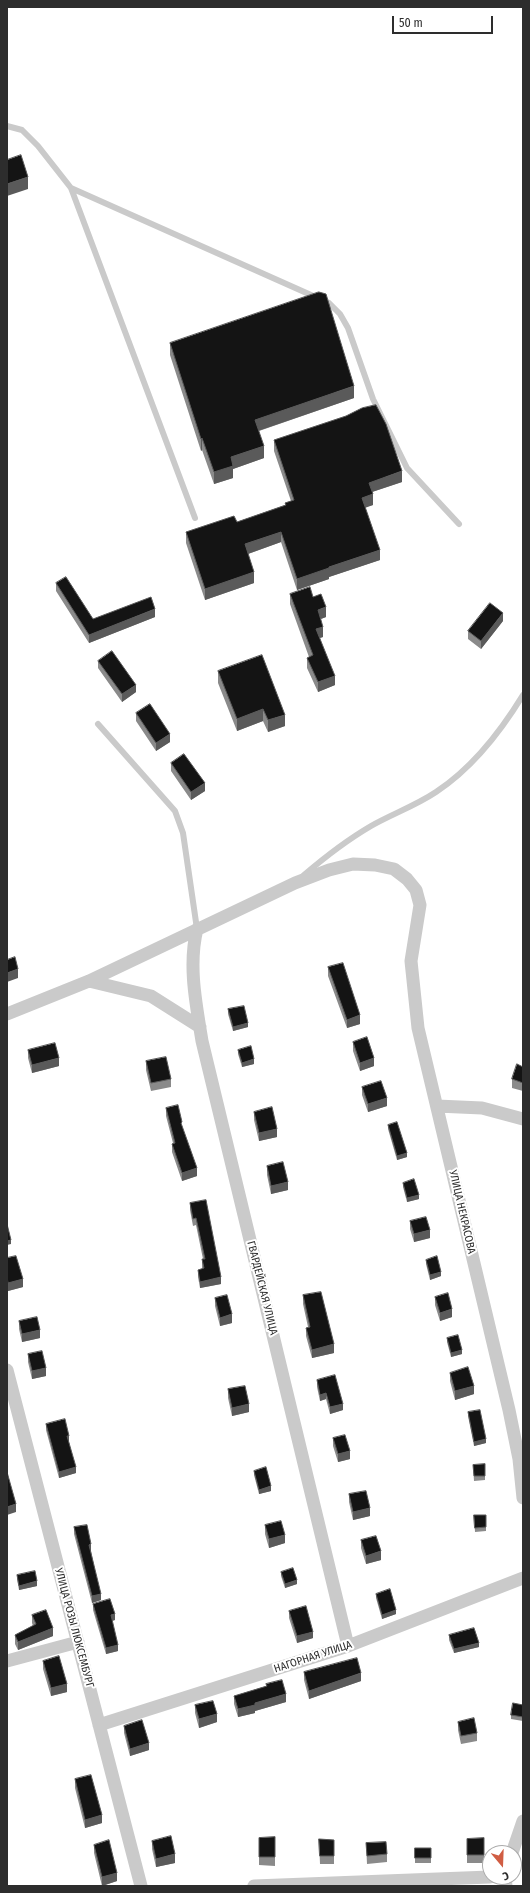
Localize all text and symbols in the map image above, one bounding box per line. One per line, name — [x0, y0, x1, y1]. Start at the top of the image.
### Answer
scale bar — [394, 8, 495, 34]
text: 50 m — [399, 16, 423, 30]
street label: УЛИЦА НЕКРАСОВА — [446, 1169, 478, 1255]
street label: ГВАРДЕЙСКАЯ УЛИЦА — [244, 1240, 280, 1336]
street label: УЛИЦА РОЗЫ ЛЮКСЕМБУРГ — [52, 1567, 96, 1689]
street label: НАГОРНАЯ УЛИЦА — [272, 1638, 354, 1676]
north arrow — [482, 1845, 522, 1885]
text: С — [501, 1869, 511, 1883]

